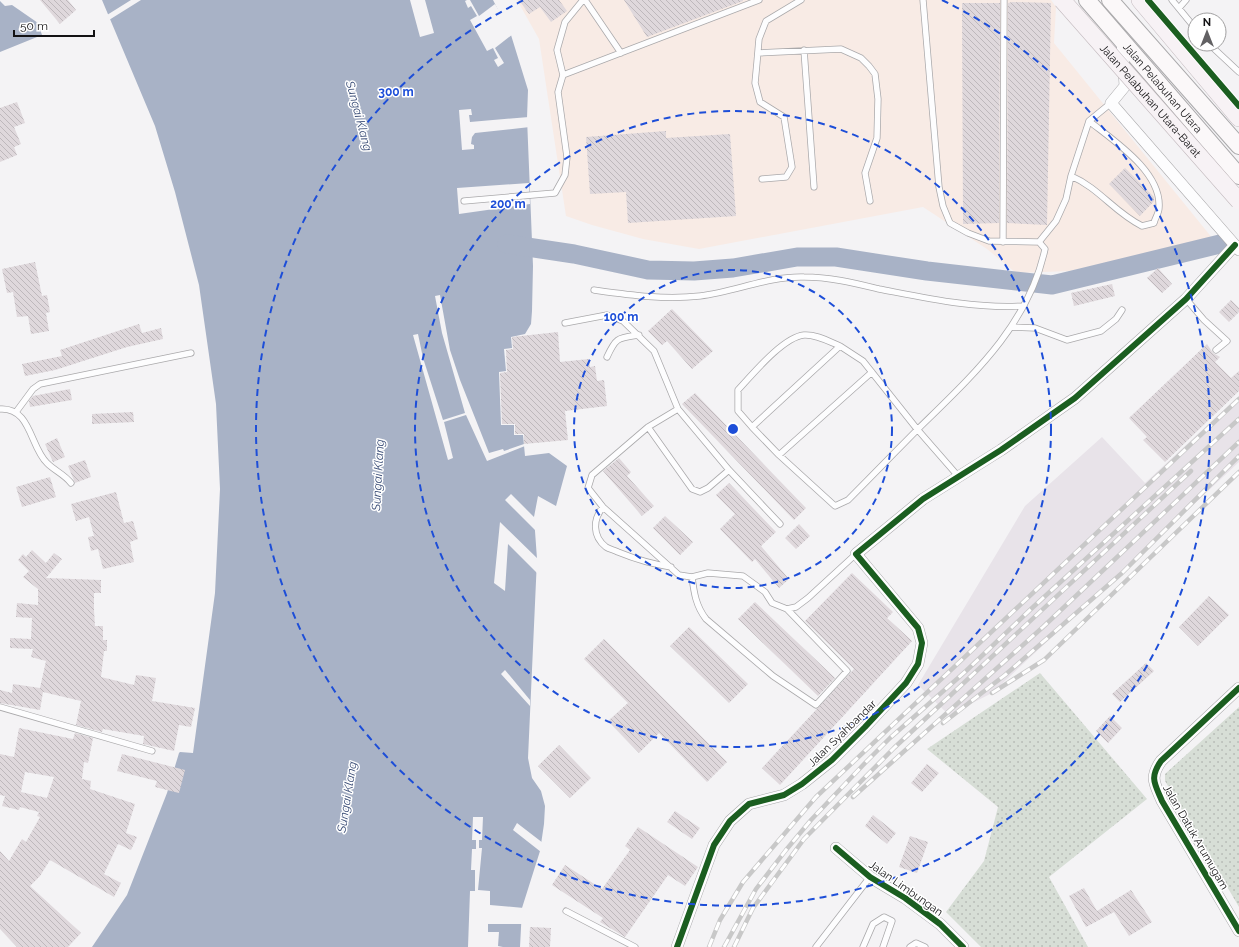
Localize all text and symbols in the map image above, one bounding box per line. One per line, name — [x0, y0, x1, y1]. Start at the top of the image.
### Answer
scale bar — [14, 12, 94, 38]
north arrow — [1187, 12, 1227, 52]
text: N — [1203, 16, 1211, 29]
text: 50 m — [20, 19, 48, 33]
street label: Jalan Pelabuhan Utara — [1120, 41, 1205, 136]
street label: Jalan Pelabuhan Utara-Barat — [1097, 42, 1203, 160]
water label: Sungai Klang — [343, 79, 375, 153]
text: 300 m — [378, 85, 414, 99]
text: 200 m — [490, 197, 526, 211]
text: 100 m — [604, 310, 638, 324]
centre of rings — [726, 422, 740, 436]
water label: Sungai Klang — [369, 439, 387, 512]
street label: Jalan Syahbandar — [805, 697, 879, 769]
water label: Sungai Klang — [334, 760, 360, 835]
street label: Jalan Datuk Arumugam — [1160, 782, 1231, 892]
street label: Jalan Limbungan — [866, 858, 945, 919]

